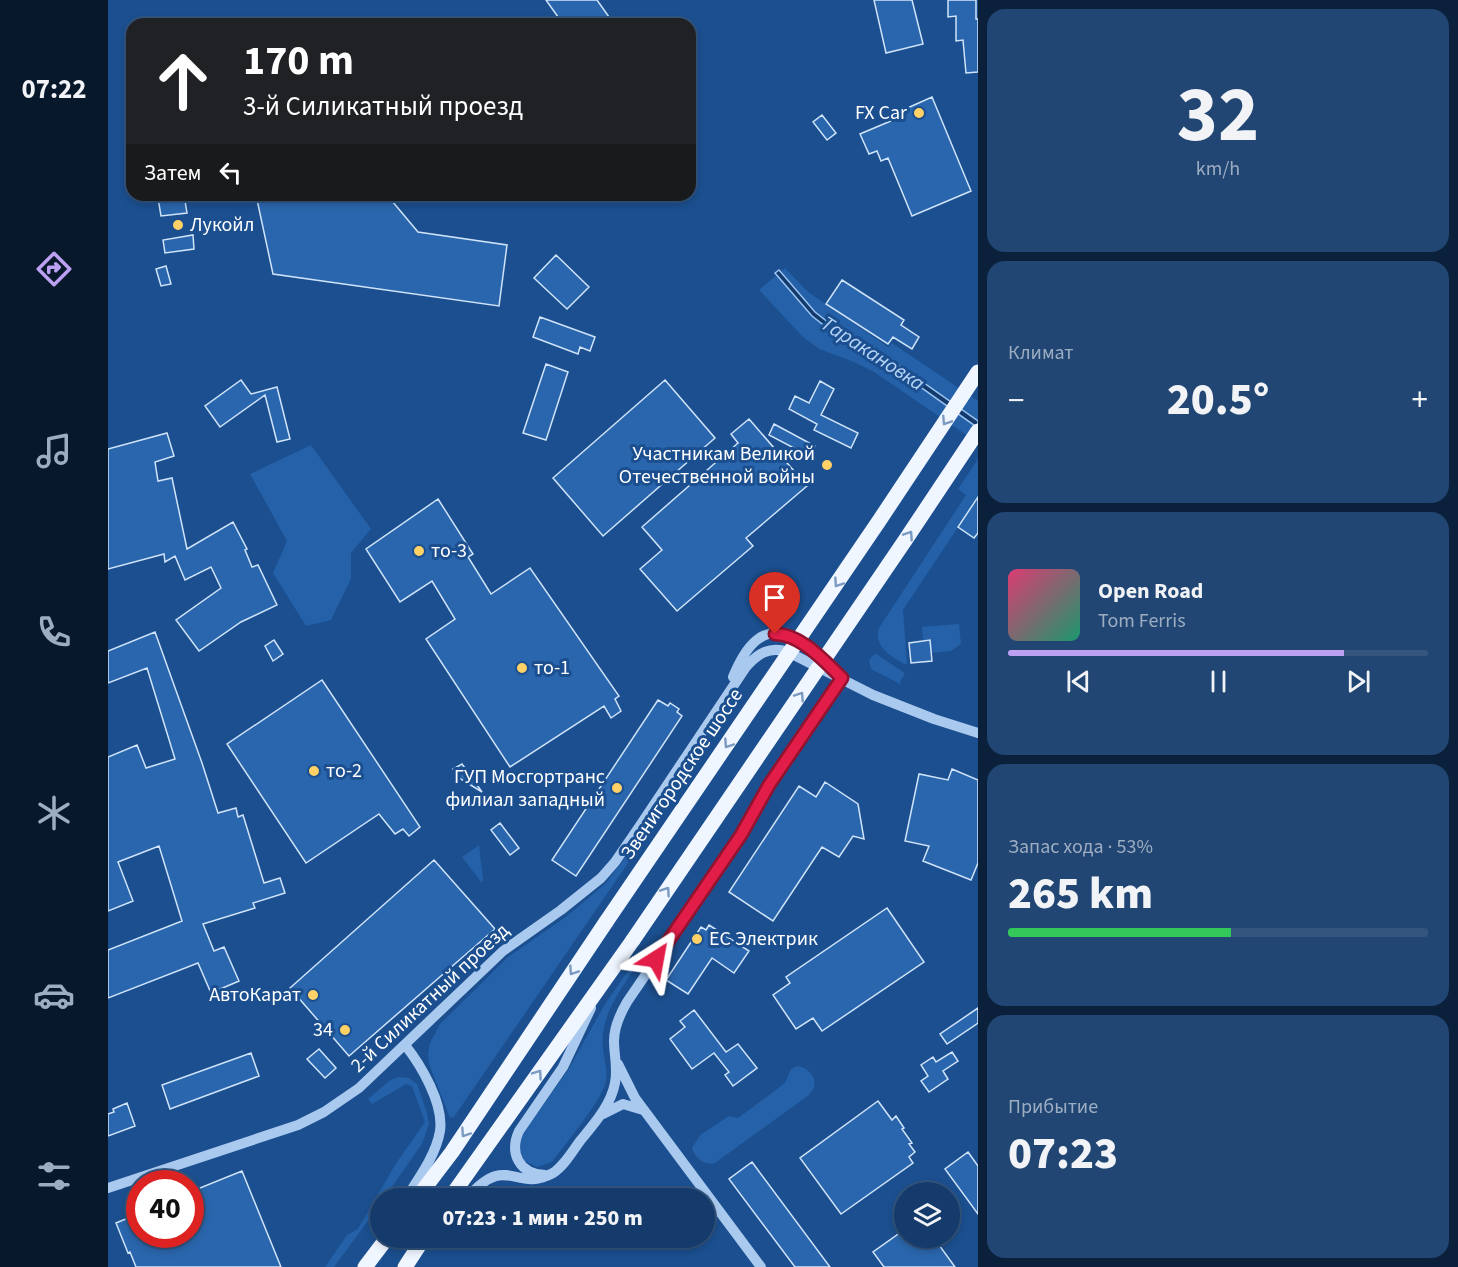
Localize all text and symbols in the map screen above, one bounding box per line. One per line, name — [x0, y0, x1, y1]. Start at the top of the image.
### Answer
text: 170 m — [243, 31, 354, 91]
icon: ahead — [144, 42, 222, 120]
text: 32 — [1177, 60, 1259, 171]
text: 07:22 — [21, 70, 87, 109]
text: 3-й Силикатный проезд — [243, 87, 523, 126]
place label: FX Car — [855, 99, 907, 127]
marker: FX Car — [912, 106, 926, 120]
text: km/h — [1196, 155, 1240, 183]
icon: left — [214, 156, 247, 189]
text: Затем — [144, 157, 202, 189]
place label: Лукойл — [190, 211, 254, 239]
marker: Лукойл — [171, 218, 185, 232]
icon: directions — [33, 248, 75, 290]
water label: Таракановка — [815, 308, 931, 398]
text: Климат — [1008, 339, 1074, 367]
text: 20.5° — [1167, 368, 1269, 432]
text: − — [1008, 377, 1024, 424]
text: + — [1412, 377, 1428, 424]
one-way arrow — [942, 414, 953, 425]
icon: music — [33, 430, 75, 472]
place label: Участникам Великой Отечественной войны — [619, 440, 815, 491]
marker: Участникам Великой Отечественной войны — [820, 458, 834, 472]
one-way arrow — [902, 530, 913, 541]
place label: то-3 — [431, 537, 467, 565]
marker: то-3 — [412, 544, 426, 558]
pin — [749, 572, 800, 634]
text: Open Road — [1098, 575, 1203, 607]
one-way arrow — [834, 576, 845, 587]
icon: arrive — [758, 581, 791, 614]
text: Tom Ferris — [1098, 607, 1186, 635]
icon: phone — [33, 611, 75, 653]
place label: то-1 — [534, 654, 570, 682]
marker: то-1 — [515, 661, 529, 675]
icon: previous — [1062, 665, 1095, 698]
icon: pause — [1202, 665, 1235, 698]
icon: next — [1342, 665, 1375, 698]
street label: Звенигородское шоссе — [614, 683, 750, 865]
one-way arrow — [793, 692, 804, 703]
one-way arrow — [724, 737, 735, 748]
place label: то-2 — [326, 757, 362, 785]
place label: ГУП Мосгортранс филиал западный — [445, 763, 605, 814]
marker: то-2 — [307, 764, 321, 778]
marker: ГУП Мосгортранс филиал западный — [610, 781, 624, 795]
icon: climate — [33, 792, 75, 834]
text: Запас хода · 53% — [1008, 833, 1153, 861]
text: 265 km — [1008, 862, 1153, 926]
one-way arrow — [659, 887, 670, 898]
street label: 2-й Силикатный проезд — [345, 917, 516, 1079]
place label: ЕС Электрик — [709, 925, 818, 953]
position arrow — [624, 927, 688, 991]
marker: ЕС Электрик — [690, 932, 704, 946]
one-way arrow — [569, 964, 580, 975]
icon: car — [33, 974, 75, 1016]
place label: АвтоКарат — [209, 981, 301, 1009]
marker: АвтоКарат — [306, 988, 320, 1002]
place label: 34 — [313, 1016, 333, 1044]
marker: 34 — [338, 1023, 352, 1037]
one-way arrow — [531, 1070, 542, 1081]
text: Прибытие — [1008, 1093, 1098, 1121]
text: 07:23 — [1008, 1122, 1118, 1186]
one-way arrow — [461, 1126, 472, 1137]
icon: filters — [33, 1155, 75, 1197]
speed limit sign: 40 — [126, 1170, 204, 1248]
map controls — [894, 1182, 960, 1248]
button: layers — [894, 1182, 960, 1248]
text: 07:23 · 1 мин · 250 m — [442, 1202, 643, 1234]

